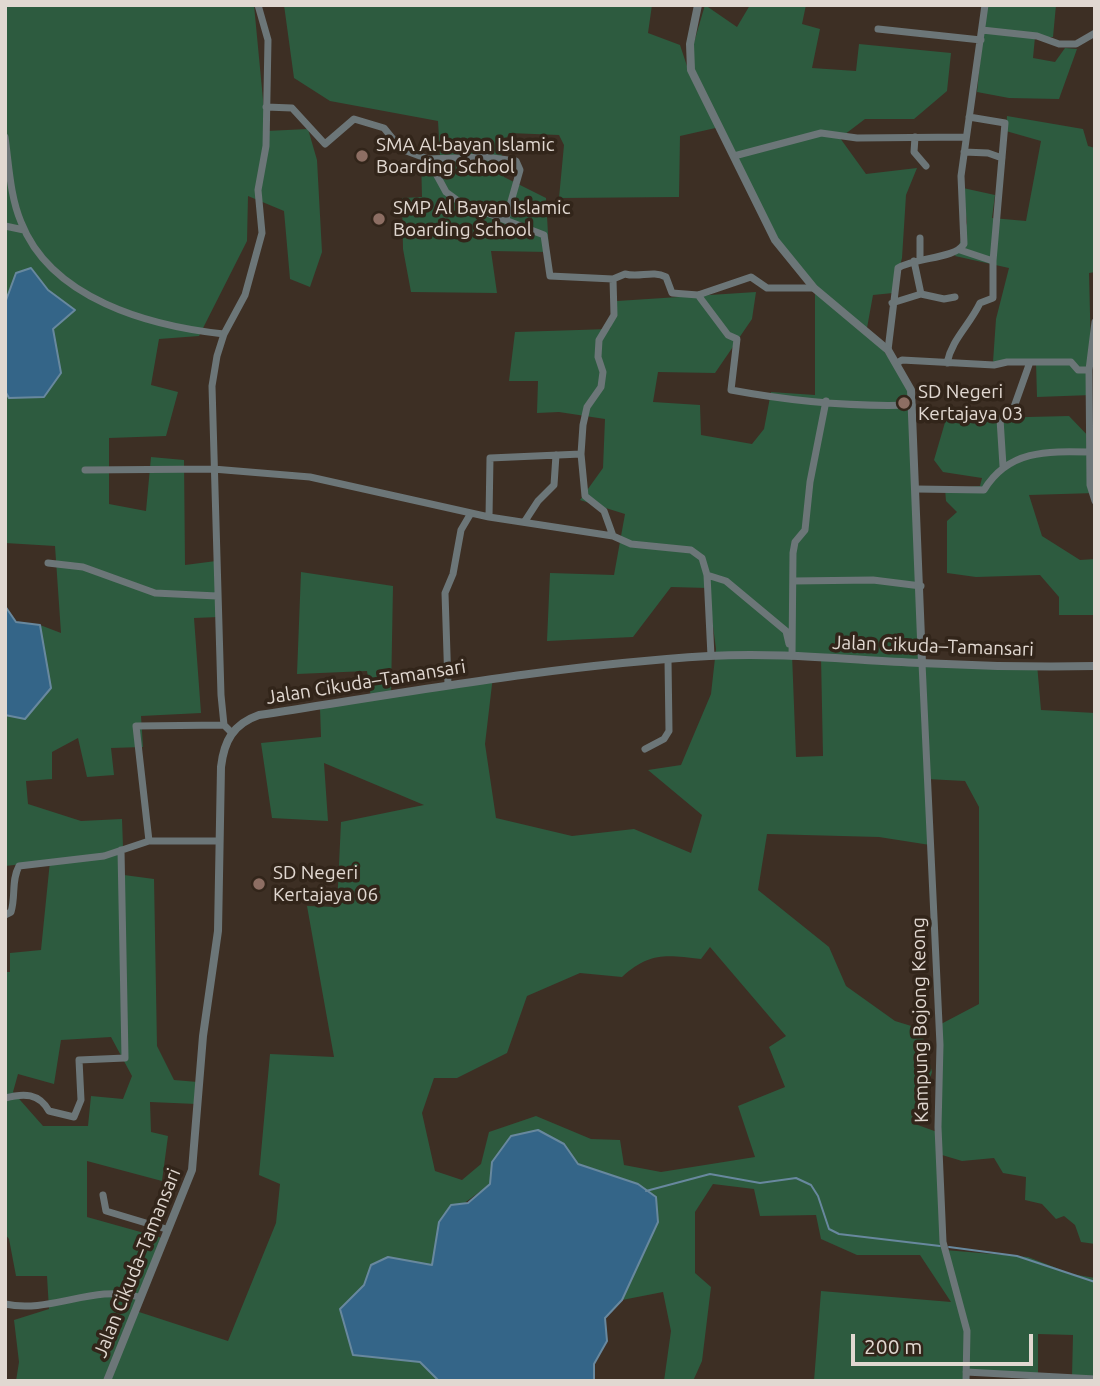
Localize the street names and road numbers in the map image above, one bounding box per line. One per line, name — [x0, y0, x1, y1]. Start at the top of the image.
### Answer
street label: Jalan Cikuda–Tamansari — [832, 631, 1034, 661]
street label: Jalan Cikuda–Tamansari — [265, 655, 467, 709]
street label: Kampung Bojong Keong — [907, 917, 933, 1123]
street label: Jalan Cikuda–Tamansari — [89, 1165, 185, 1361]

